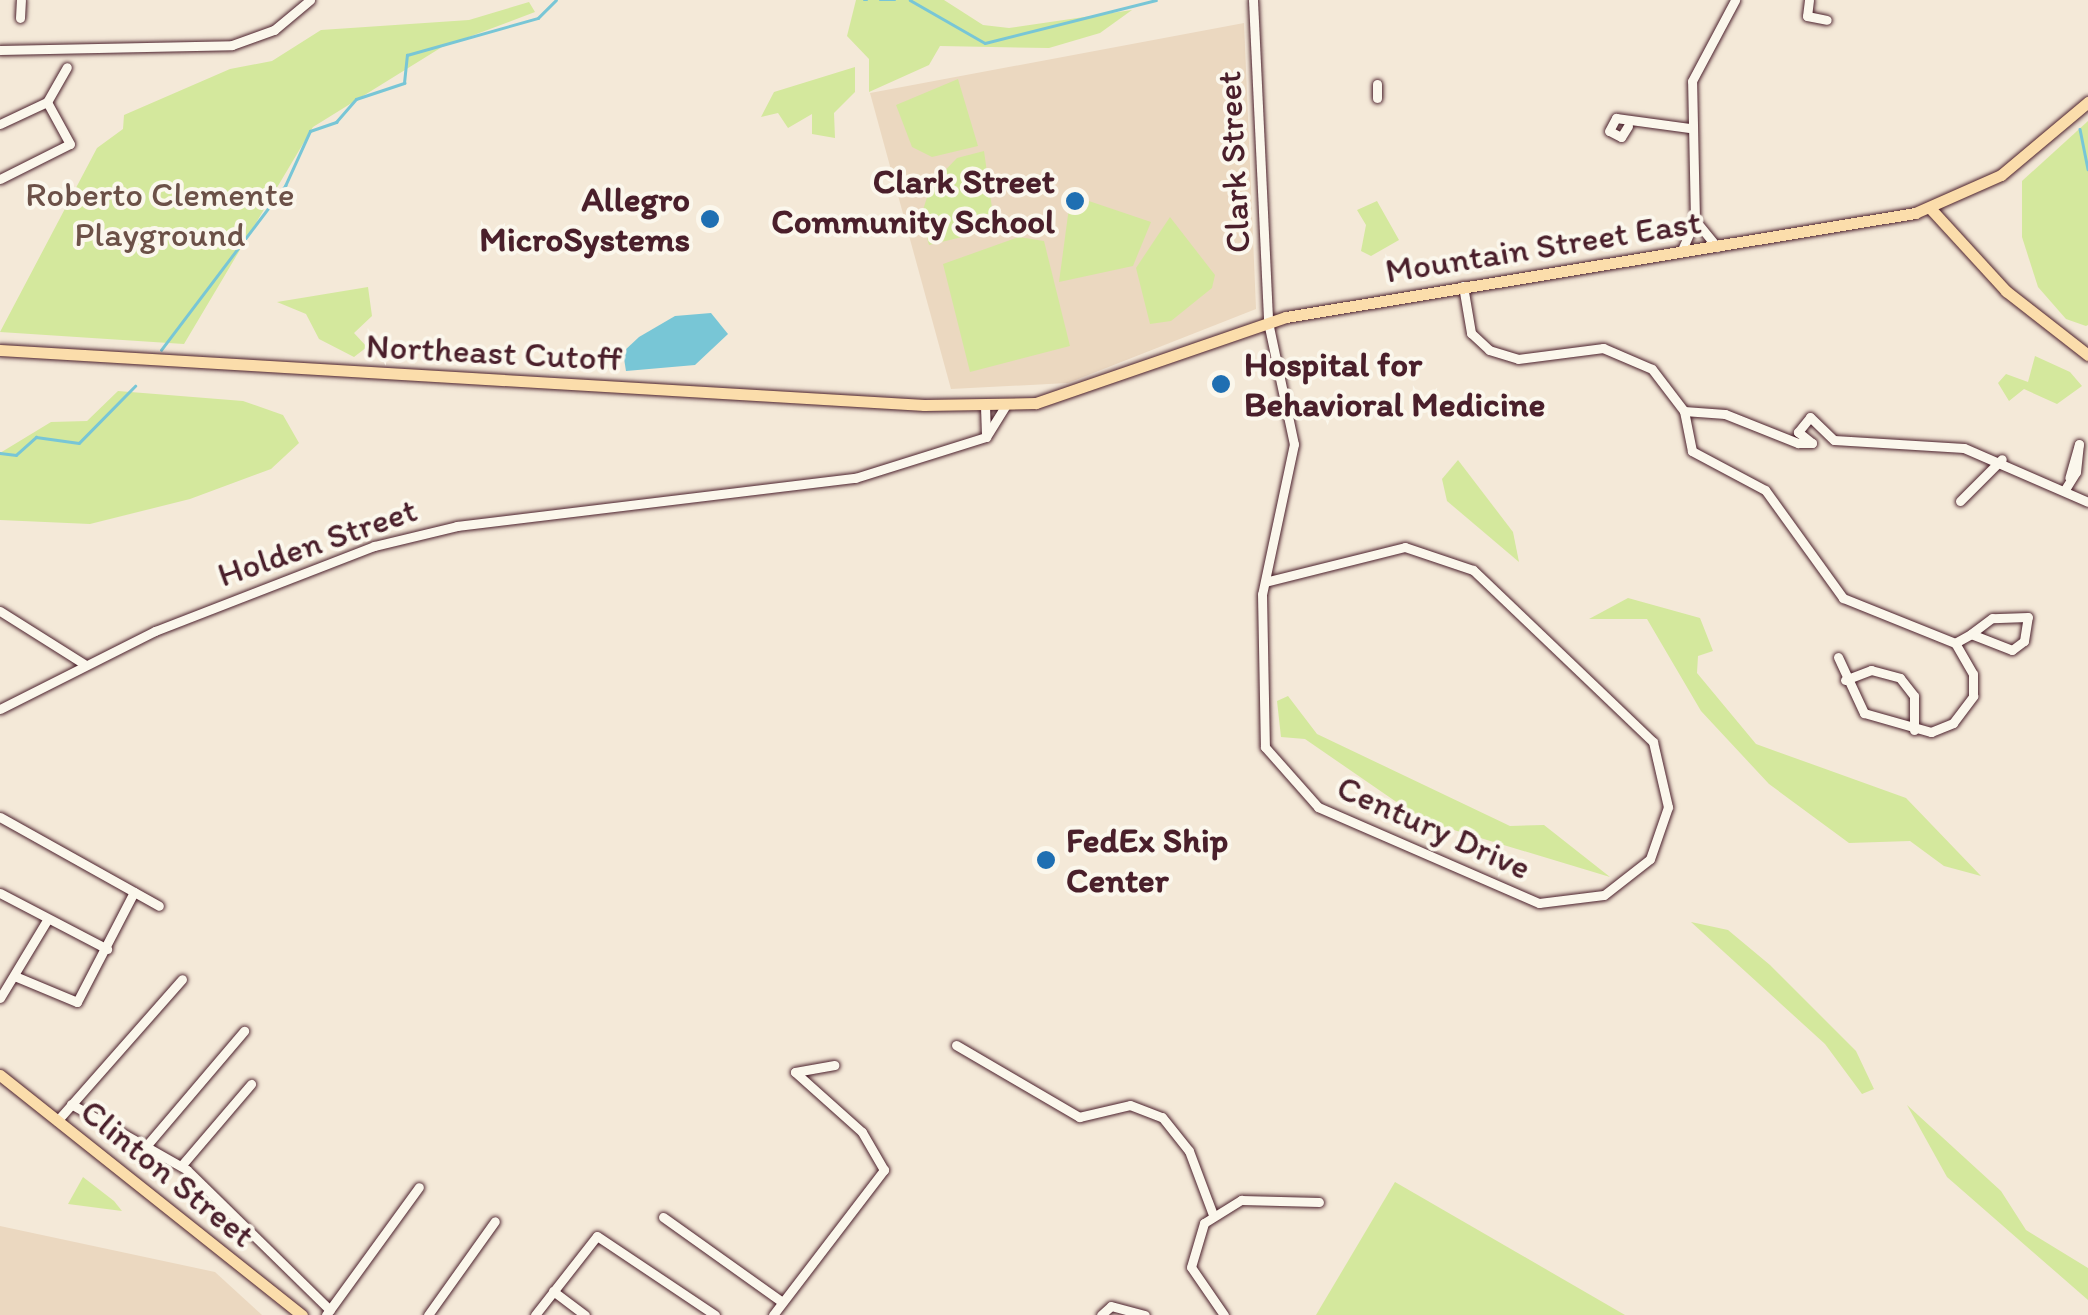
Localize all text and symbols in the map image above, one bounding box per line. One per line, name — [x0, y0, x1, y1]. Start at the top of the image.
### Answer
street label: Clark Street — [1207, 70, 1259, 254]
place label: Clark Street Community School — [772, 160, 1055, 242]
park label: Roberto Clemente Playground — [25, 173, 295, 255]
place label: Allegro MicroSystems — [479, 178, 690, 260]
marker: Clark Street Community School — [1064, 190, 1086, 212]
street label: Mountain Street East — [1382, 200, 1704, 292]
marker: Allegro MicroSystems — [699, 208, 721, 230]
street label: Northeast Cutoff — [365, 324, 623, 380]
place label: Hospital for Behavioral Medicine — [1244, 343, 1545, 425]
marker: Hospital for Behavioral Medicine — [1208, 371, 1234, 397]
street label: Holden Street — [212, 488, 422, 596]
street label: Century Drive — [1330, 765, 1538, 889]
place label: FedEx Ship Center — [1066, 819, 1227, 901]
marker: FedEx Ship Center — [1035, 849, 1057, 871]
street label: Clinton Street — [73, 1090, 263, 1256]

